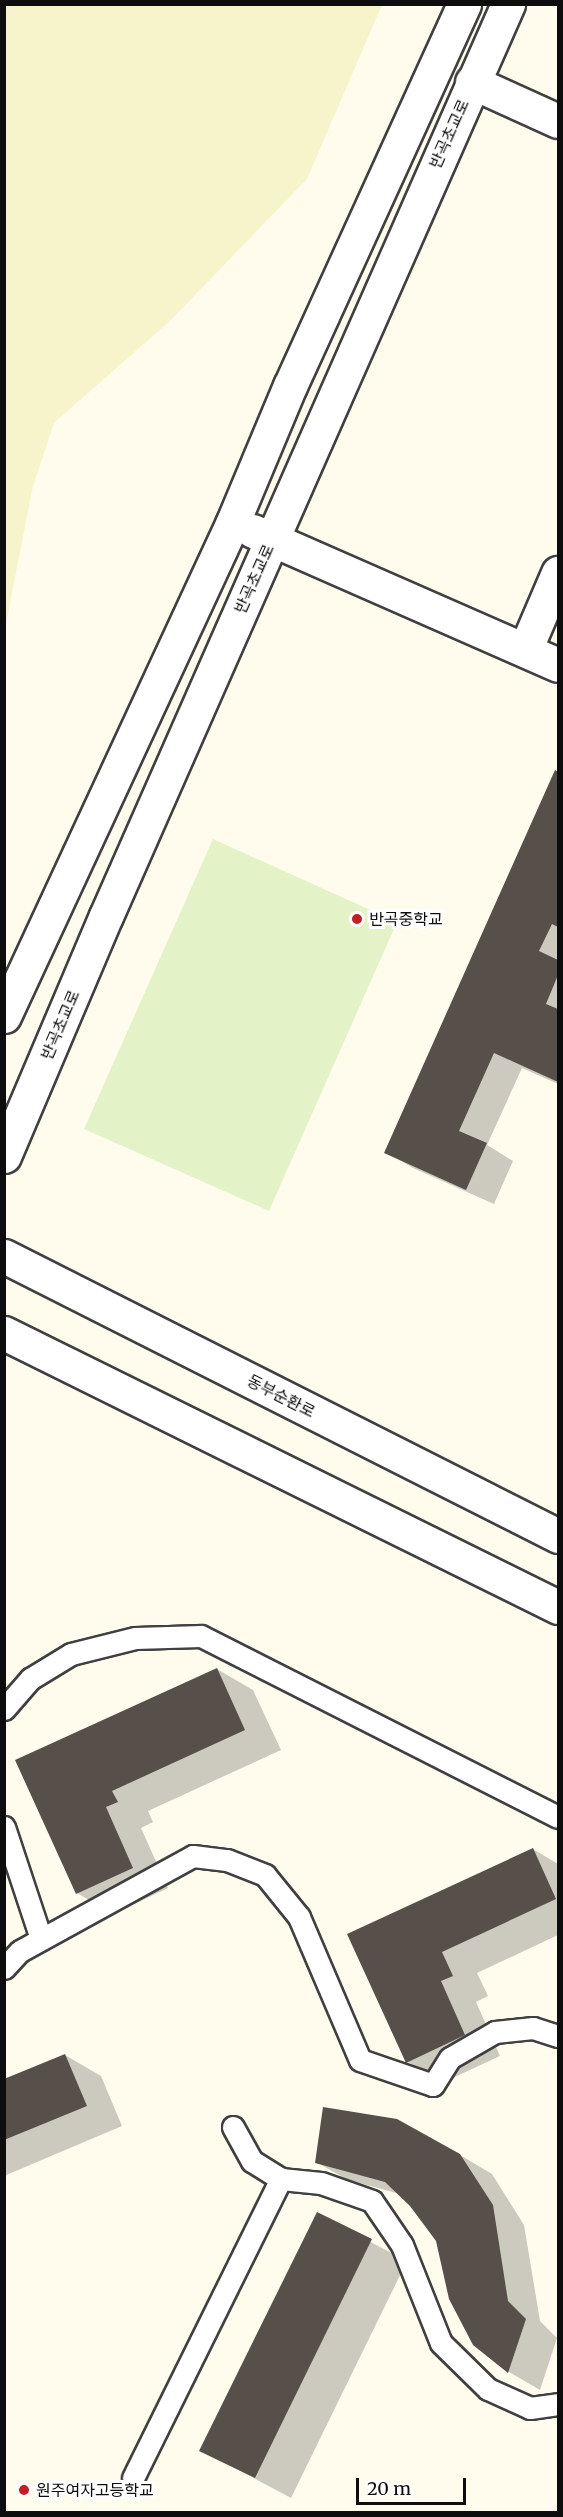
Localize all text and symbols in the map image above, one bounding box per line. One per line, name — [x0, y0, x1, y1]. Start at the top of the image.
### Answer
street label: 반곡초교로 — [425, 96, 473, 172]
street label: 반곡초교로 — [230, 541, 278, 617]
place label: 반곡중학교 — [369, 909, 443, 929]
marker: 반곡중학교 — [350, 912, 364, 926]
street label: 반곡초교로 — [37, 987, 83, 1063]
street label: 동부순환로 — [244, 1371, 318, 1421]
scale bar — [359, 2466, 468, 2504]
text: 20 m — [367, 2477, 411, 2500]
place label: 원주여자고등학교 — [36, 2480, 154, 2500]
marker: 원주여자고등학교 — [17, 2483, 31, 2497]

